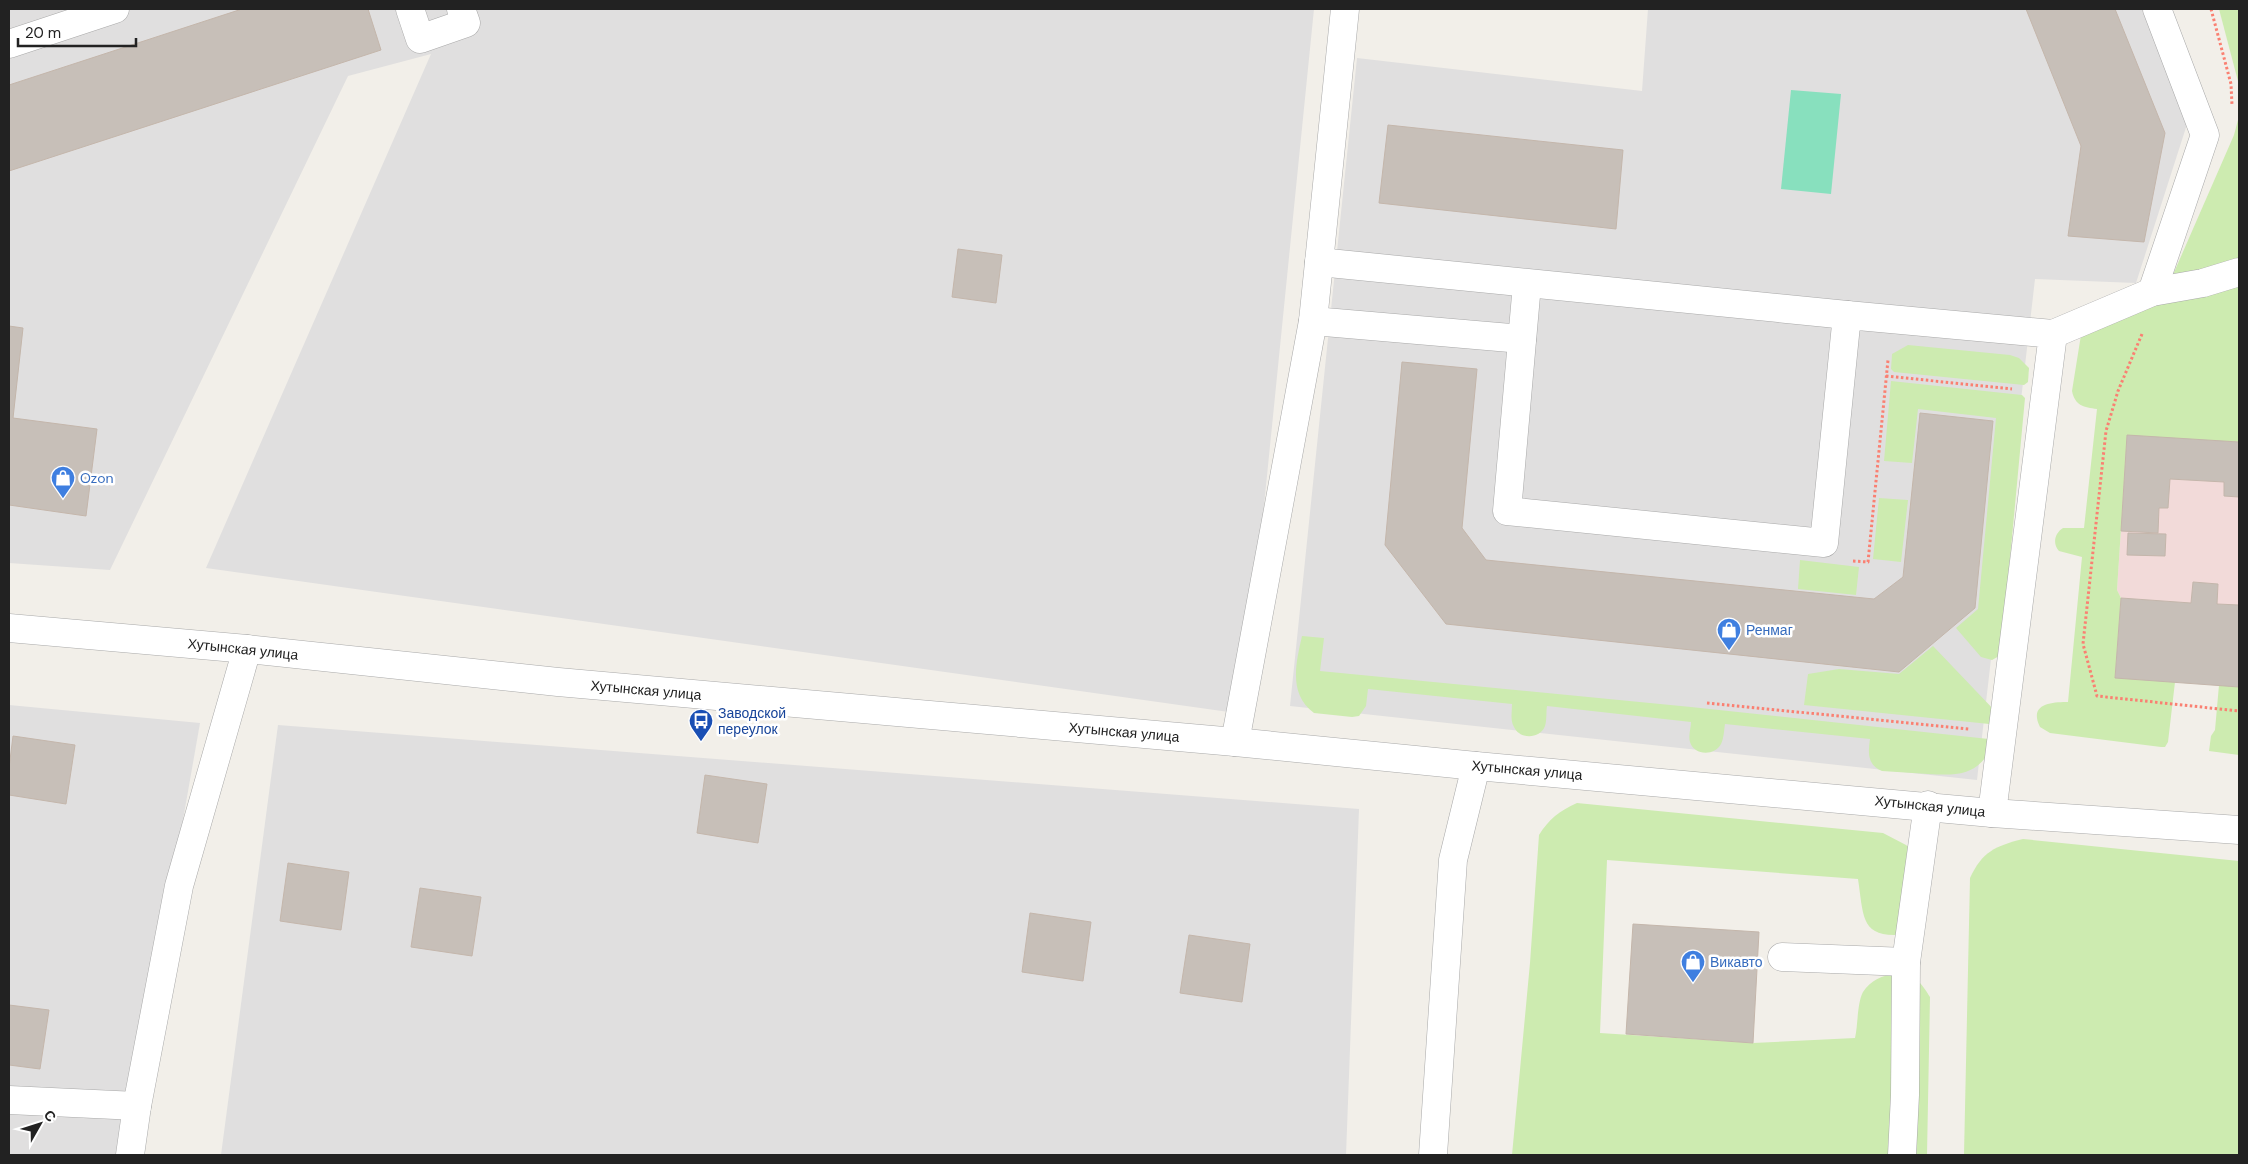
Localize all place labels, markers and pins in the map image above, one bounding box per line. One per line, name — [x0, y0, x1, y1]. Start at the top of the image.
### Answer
shop icon: Ozon — [50, 465, 76, 499]
place label: Ozon — [80, 469, 114, 487]
shop icon: Ренмаг — [1716, 617, 1742, 651]
place label: Ренмаг — [1746, 621, 1793, 639]
place label: Заводской переулок — [718, 704, 786, 738]
bus stop icon: Заводской переулок — [688, 708, 714, 742]
shop icon: Викавто — [1680, 949, 1706, 983]
place label: Викавто — [1710, 953, 1763, 971]

